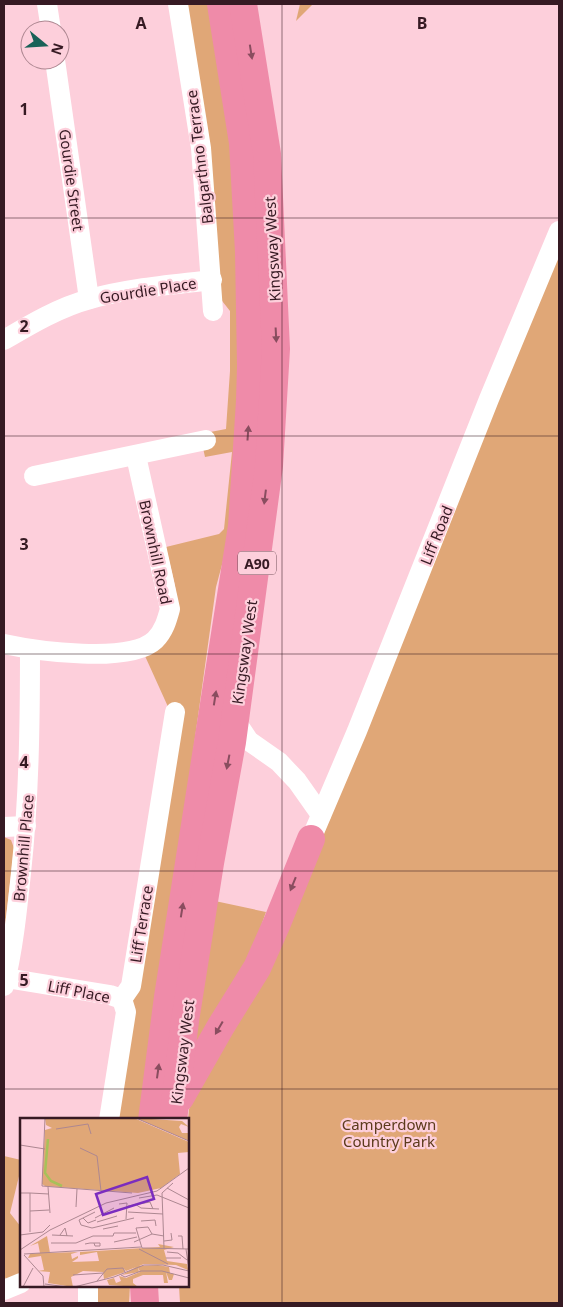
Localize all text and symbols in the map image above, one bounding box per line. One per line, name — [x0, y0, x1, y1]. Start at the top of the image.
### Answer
text: A — [135, 12, 147, 34]
text: B — [417, 12, 427, 34]
north arrow — [20, 20, 70, 70]
text: N — [47, 41, 69, 58]
one-way arrow — [247, 44, 255, 60]
street label: Balgarthno Terrace — [181, 89, 217, 225]
text: 1 — [19, 98, 29, 120]
street label: Gourdie Street — [55, 128, 89, 233]
street label: Kingsway West — [259, 195, 285, 302]
street label: Gourdie Place — [98, 272, 198, 308]
text: 2 — [19, 315, 29, 337]
one-way arrow — [272, 328, 280, 344]
one-way arrow — [244, 425, 252, 441]
one-way arrow — [261, 490, 269, 506]
street label: Brownhill Road — [135, 498, 177, 606]
street label: Liff Road — [415, 503, 457, 567]
text: 3 — [19, 533, 29, 555]
road number: A90 — [238, 552, 276, 574]
street label: Kingsway West — [227, 598, 261, 706]
one-way arrow — [211, 690, 219, 706]
text: 4 — [19, 751, 29, 773]
one-way arrow — [223, 755, 231, 771]
street label: Brownhill Place — [8, 794, 38, 902]
one-way arrow — [289, 877, 297, 892]
street label: Liff Terrace — [125, 884, 157, 964]
one-way arrow — [178, 902, 186, 918]
text: 5 — [19, 969, 29, 991]
street label: Liff Place — [46, 975, 112, 1007]
street label: Kingsway West — [166, 998, 198, 1105]
one-way arrow — [215, 1022, 224, 1035]
one-way arrow — [154, 1063, 162, 1079]
park label: Camperdown Country Park — [342, 1114, 436, 1151]
inset map — [20, 1118, 189, 1287]

